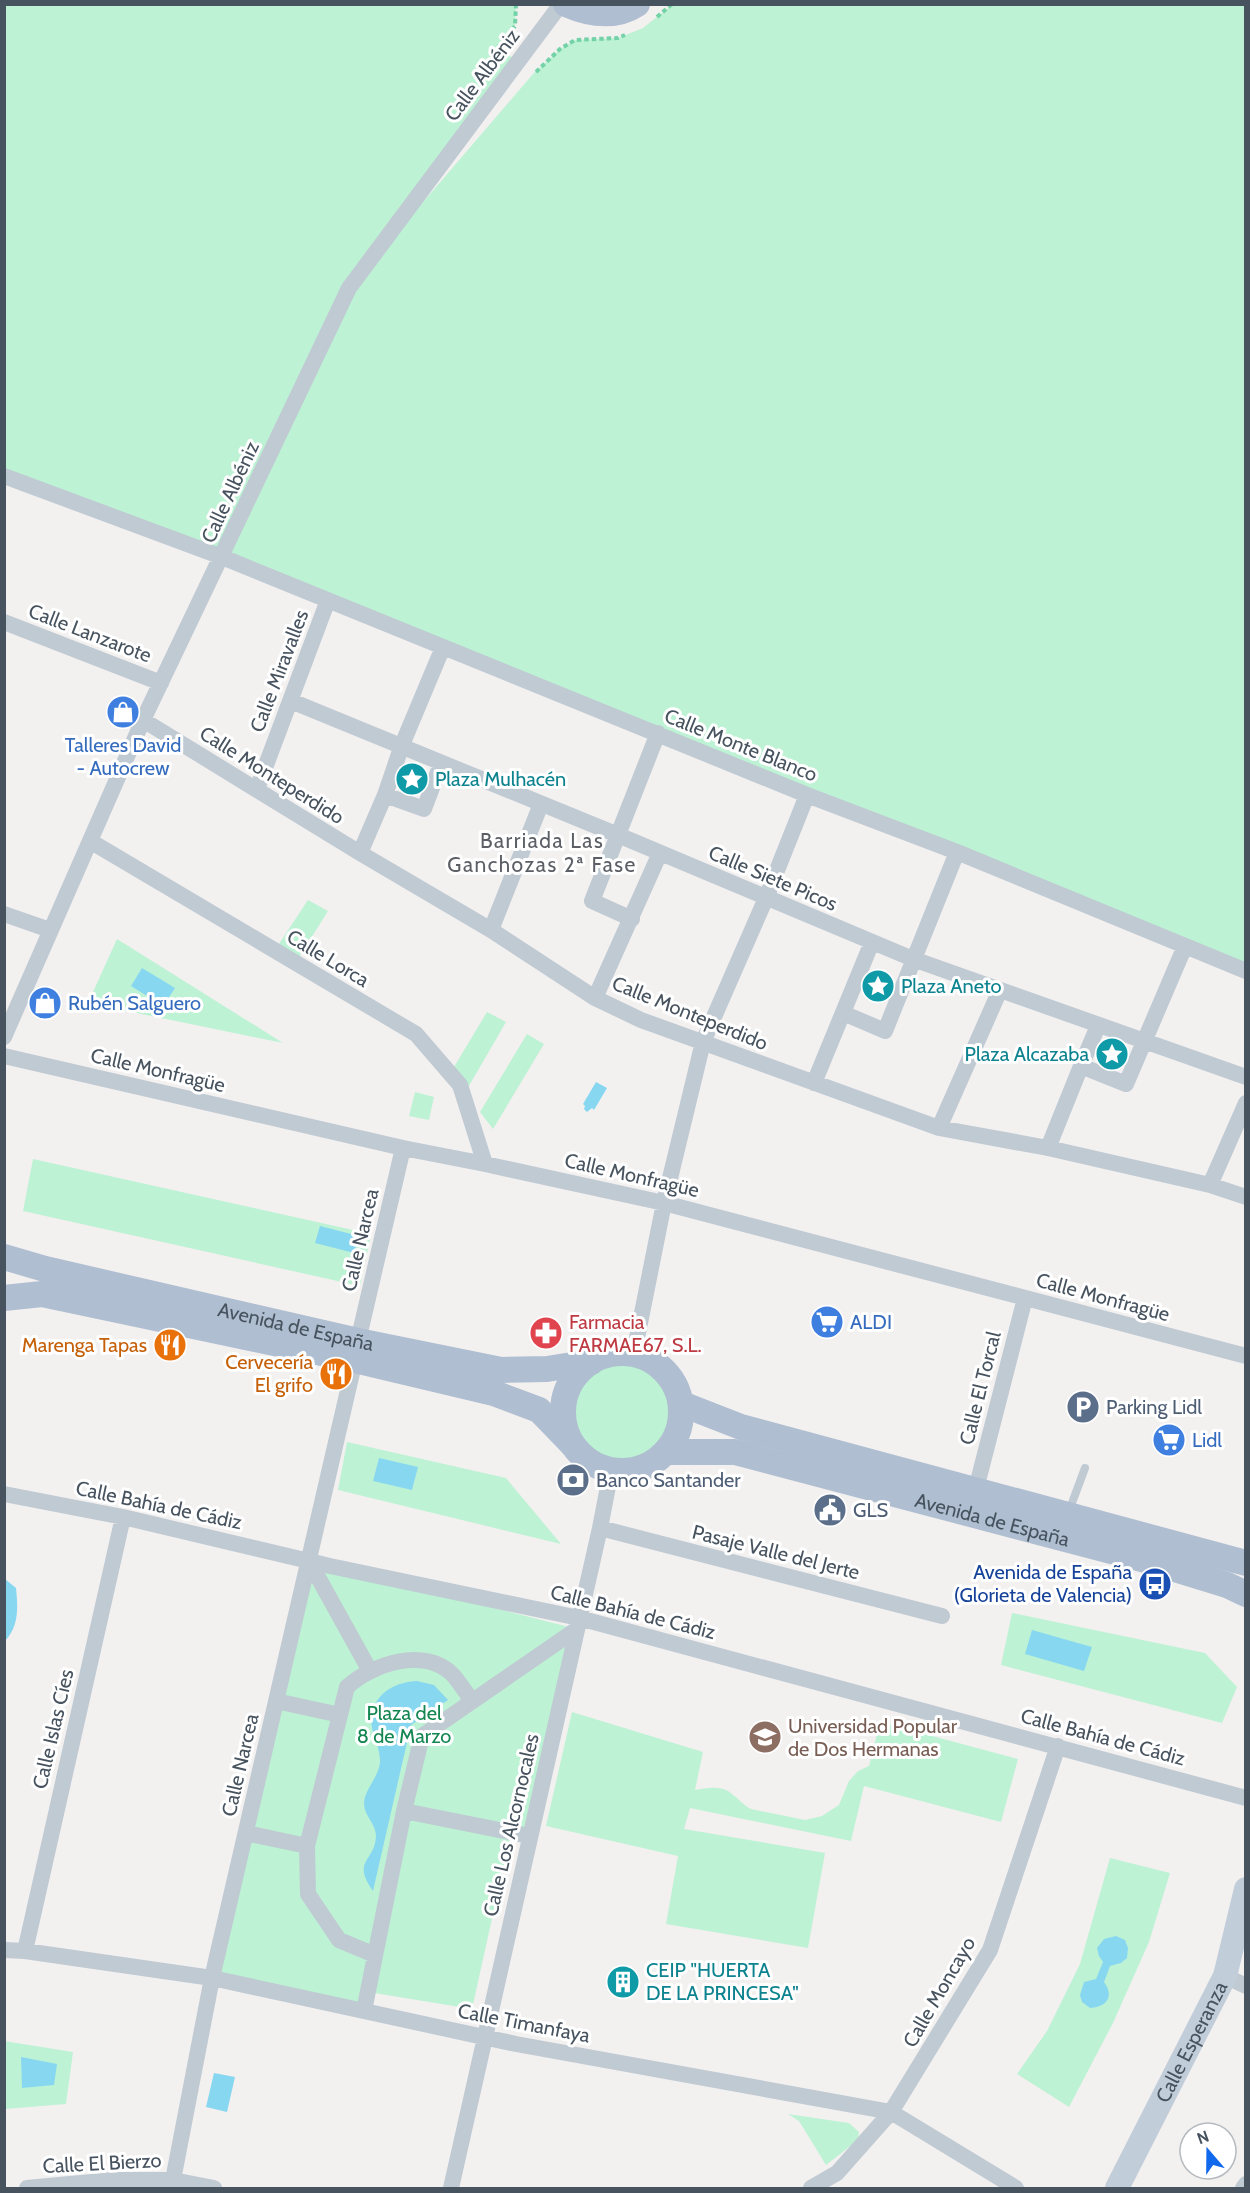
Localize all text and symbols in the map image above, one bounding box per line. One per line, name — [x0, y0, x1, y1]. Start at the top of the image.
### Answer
street label: Calle Albéniz — [440, 24, 524, 126]
street label: Calle Albéniz — [196, 437, 264, 547]
street label: Calle Lanzarote — [25, 599, 155, 667]
street label: Calle Miravalles — [245, 607, 313, 735]
shop icon: Talleres David - Autocrew — [105, 694, 141, 730]
street label: Calle Monte Blanco — [661, 703, 821, 787]
street label: Calle Monteperdido — [195, 721, 349, 829]
place label: Talleres David - Autocrew — [65, 733, 181, 780]
place icon: Plaza Mulhacén — [394, 761, 430, 797]
place label: Plaza Mulhacén — [435, 767, 566, 791]
district label: Barriada Las Ganchozas 2ª Fase — [447, 828, 637, 877]
street label: Calle Siete Picos — [705, 840, 841, 916]
street label: Calle Lorca — [283, 924, 374, 992]
place icon: Plaza Aneto — [860, 968, 896, 1004]
street label: Calle Monteperdido — [609, 971, 771, 1055]
place label: Plaza Aneto — [901, 974, 1002, 998]
shop icon: Rubén Salguero — [27, 985, 63, 1021]
place label: Rubén Salguero — [68, 991, 201, 1015]
place icon: Plaza Alcazaba — [1094, 1036, 1130, 1072]
place label: Plaza Alcazaba — [965, 1042, 1089, 1066]
street label: Calle Monfragüe — [88, 1043, 228, 1097]
street label: Calle Monfragüe — [562, 1148, 702, 1202]
street label: Calle Narcea — [337, 1186, 384, 1294]
street label: Calle Monfragüe — [1034, 1268, 1172, 1326]
street label: Avenida de España — [216, 1297, 376, 1356]
supermarket icon: ALDI — [809, 1304, 845, 1340]
place label: Farmacia FARMAE67, S.L. — [569, 1310, 702, 1357]
place label: ALDI — [850, 1310, 892, 1334]
pharmacy icon: Farmacia FARMAE67, S.L. — [528, 1315, 564, 1351]
restaurant icon: Marenga Tapas — [152, 1327, 188, 1363]
street label: Calle El Torcal — [954, 1329, 1006, 1447]
place label: Marenga Tapas — [22, 1333, 147, 1357]
place label: Cervecería El grifo — [225, 1350, 313, 1397]
restaurant icon: Cervecería El grifo — [318, 1356, 354, 1392]
parking icon: Parking Lidl — [1065, 1389, 1101, 1425]
place label: Parking Lidl — [1106, 1395, 1202, 1419]
supermarket icon: Lidl — [1151, 1422, 1187, 1458]
place label: Lidl — [1192, 1428, 1222, 1452]
bank icon: Banco Santander — [555, 1462, 591, 1498]
place label: Banco Santander — [596, 1468, 741, 1492]
street label: Calle Bahía de Cádiz — [74, 1476, 244, 1534]
street label: Avenida de España — [912, 1488, 1072, 1552]
public building icon: GLS — [812, 1492, 848, 1528]
place label: GLS — [853, 1498, 888, 1522]
street label: Pasaje Valle del Jerte — [690, 1520, 862, 1584]
place label: Avenida de España (Glorieta de Valencia) — [954, 1560, 1132, 1607]
bus stop icon: Avenida de España (Glorieta de Valencia) — [1137, 1566, 1173, 1602]
street label: Calle Bahía de Cádiz — [548, 1580, 718, 1644]
street label: Calle Islas Cíes — [28, 1667, 78, 1791]
park label: Plaza del 8 de Marzo — [357, 1701, 451, 1748]
street label: Calle Bahía de Cádiz — [1018, 1704, 1188, 1770]
street label: Calle Narcea — [217, 1711, 264, 1819]
place label: Universidad Popular de Dos Hermanas — [788, 1714, 958, 1761]
school or university icon: Universidad Popular de Dos Hermanas — [747, 1719, 783, 1755]
street label: Calle Los Alcornocales — [478, 1731, 544, 1919]
street label: Calle Moncayo — [898, 1933, 980, 2051]
place label: CEIP "HUERTA DE LA PRINCESA" — [646, 1958, 799, 2005]
building icon: CEIP "HUERTA DE LA PRINCESA" — [605, 1964, 641, 2000]
street label: Calle Esperanza — [1151, 1977, 1232, 2106]
street label: Calle Timanfaya — [456, 1998, 593, 2048]
north arrow — [1178, 2121, 1238, 2181]
text: N — [1194, 2127, 1212, 2148]
street label: Calle El Bierzo — [42, 2148, 162, 2178]

